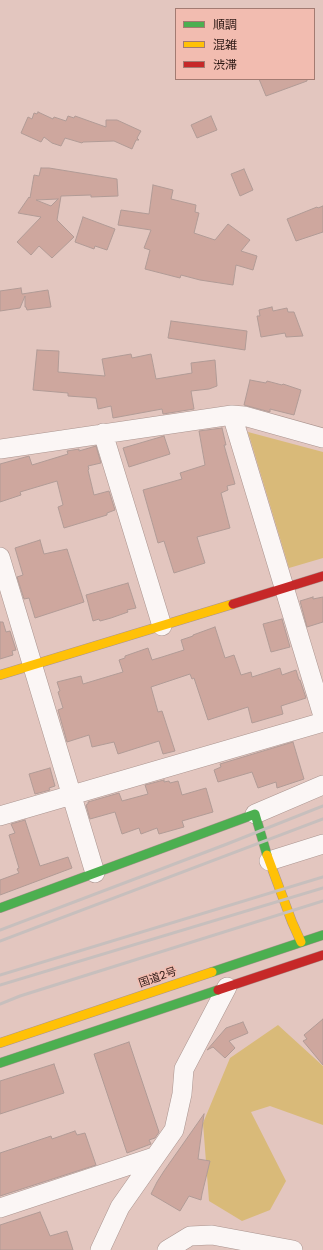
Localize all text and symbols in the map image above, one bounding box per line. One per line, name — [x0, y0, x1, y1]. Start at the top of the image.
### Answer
legend — [175, 8, 315, 80]
text: 順調 — [213, 16, 237, 33]
text: 混雑 — [213, 36, 237, 53]
text: 渋滞 — [213, 56, 237, 73]
street label: 国道2号 — [137, 965, 179, 991]

